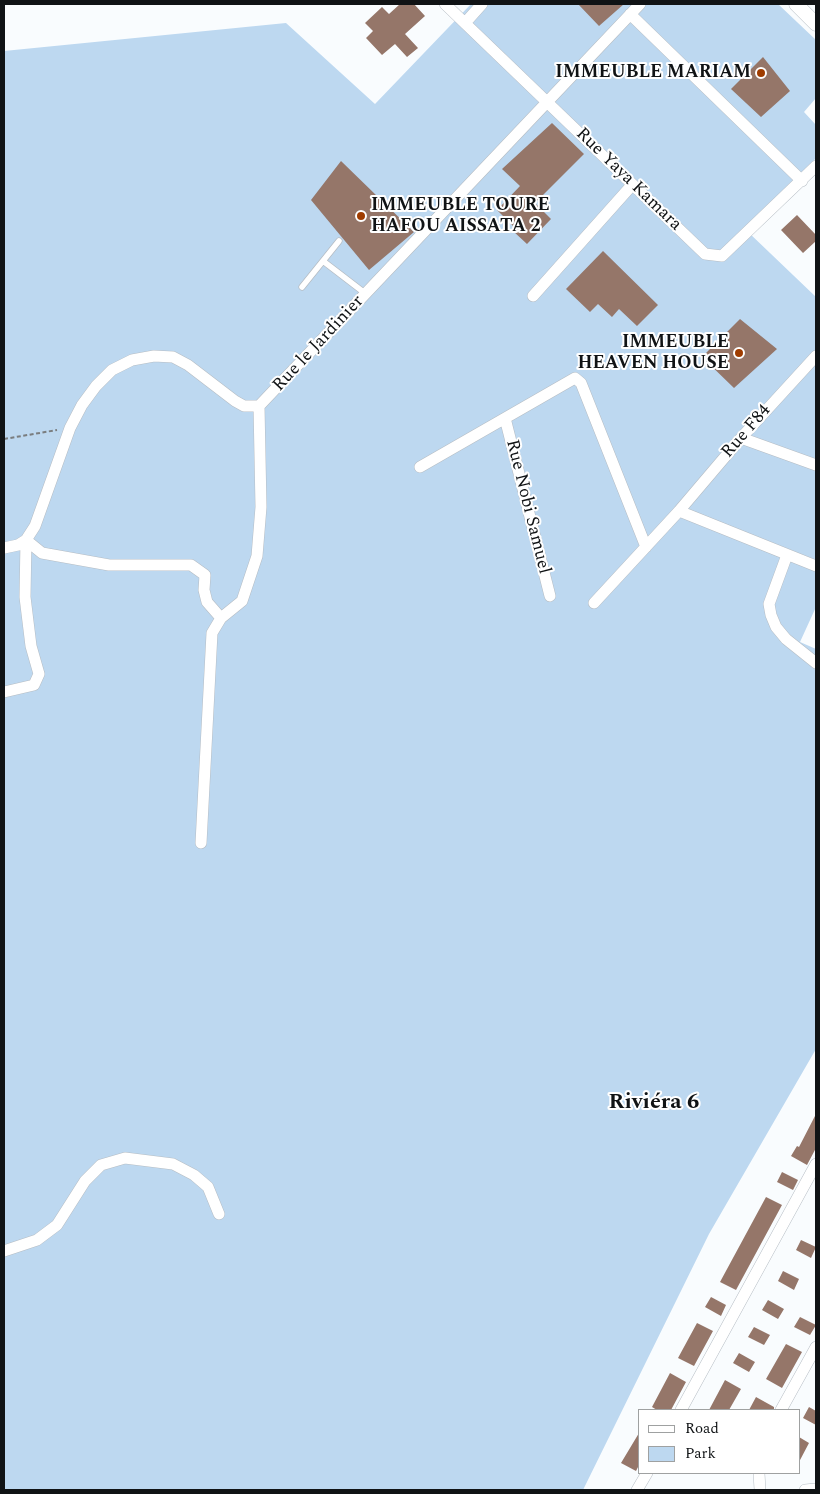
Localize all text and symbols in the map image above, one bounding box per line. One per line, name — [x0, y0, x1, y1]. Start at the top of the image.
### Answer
place label: IMMEUBLE MARIAM — [555, 62, 751, 84]
marker: IMMEUBLE MARIAM — [755, 67, 767, 79]
street label: Rue Yaya Kamara — [570, 124, 686, 236]
place label: IMMEUBLE TOURE HAFOU AISSATA 2 — [371, 195, 550, 238]
marker: IMMEUBLE TOURE HAFOU AISSATA 2 — [355, 210, 367, 222]
street label: Rue le Jardinier — [269, 291, 369, 397]
place label: IMMEUBLE HEAVEN HOUSE — [577, 332, 729, 374]
marker: IMMEUBLE HEAVEN HOUSE — [733, 347, 745, 359]
street label: Rue F84 — [718, 401, 776, 463]
street label: Rue Nobi Samuel — [500, 438, 554, 576]
district label: Riviéra 6 — [609, 1091, 699, 1117]
legend — [638, 1409, 800, 1474]
text: Road — [685, 1417, 719, 1440]
text: Park — [685, 1442, 716, 1465]

